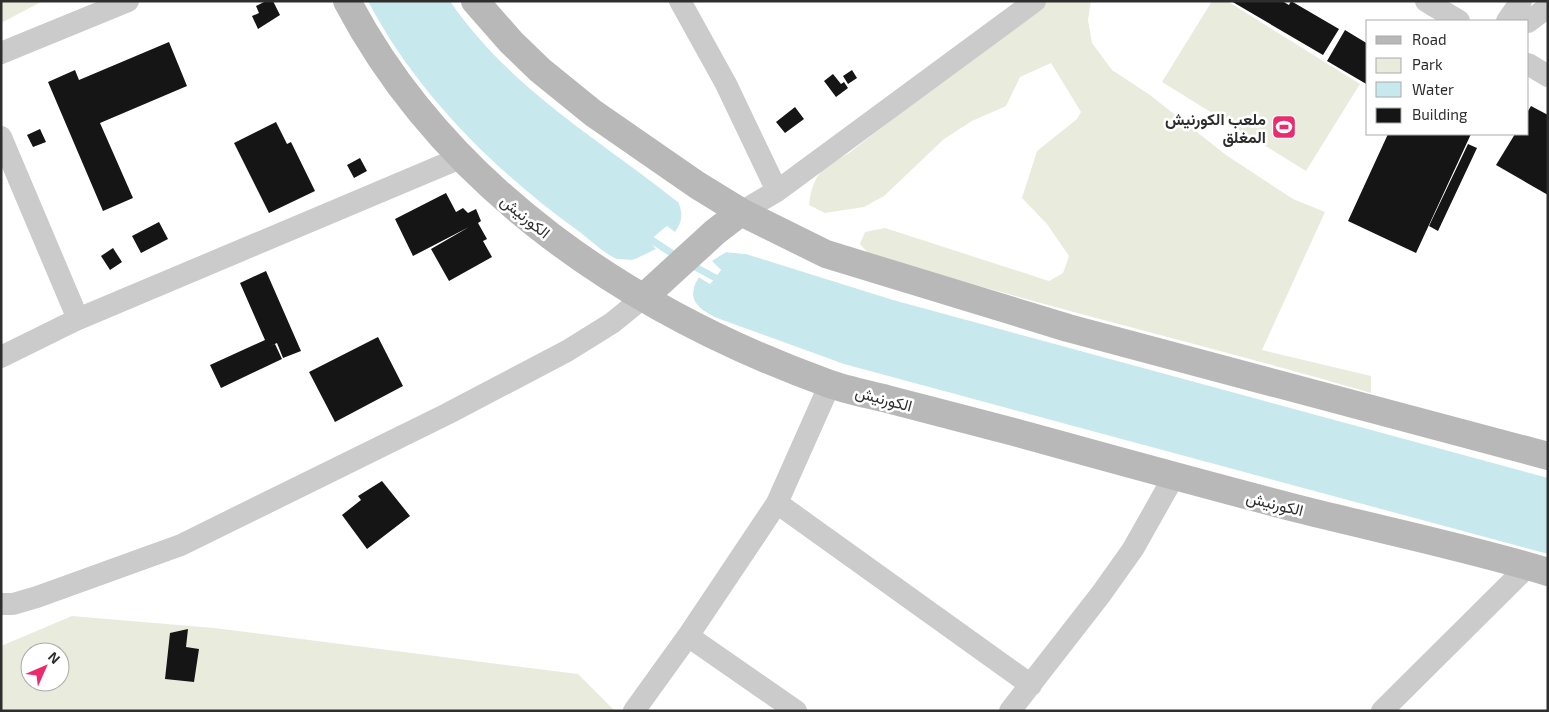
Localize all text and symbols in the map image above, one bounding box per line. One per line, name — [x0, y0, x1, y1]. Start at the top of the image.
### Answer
legend — [1366, 20, 1529, 135]
text: Road — [1412, 30, 1447, 48]
text: Park — [1412, 55, 1443, 73]
text: Water — [1412, 80, 1454, 98]
text: Building — [1412, 105, 1468, 123]
place label: ملعب الكورنيش المغلق — [1165, 109, 1266, 147]
sports icon: ملعب الكورنيش المغلق — [1271, 114, 1297, 140]
street label: الكورنيش — [496, 190, 555, 243]
street label: الكورنيش — [853, 381, 915, 417]
street label: الكورنيش — [1244, 487, 1306, 521]
north arrow — [20, 642, 70, 692]
text: N — [45, 648, 64, 667]

